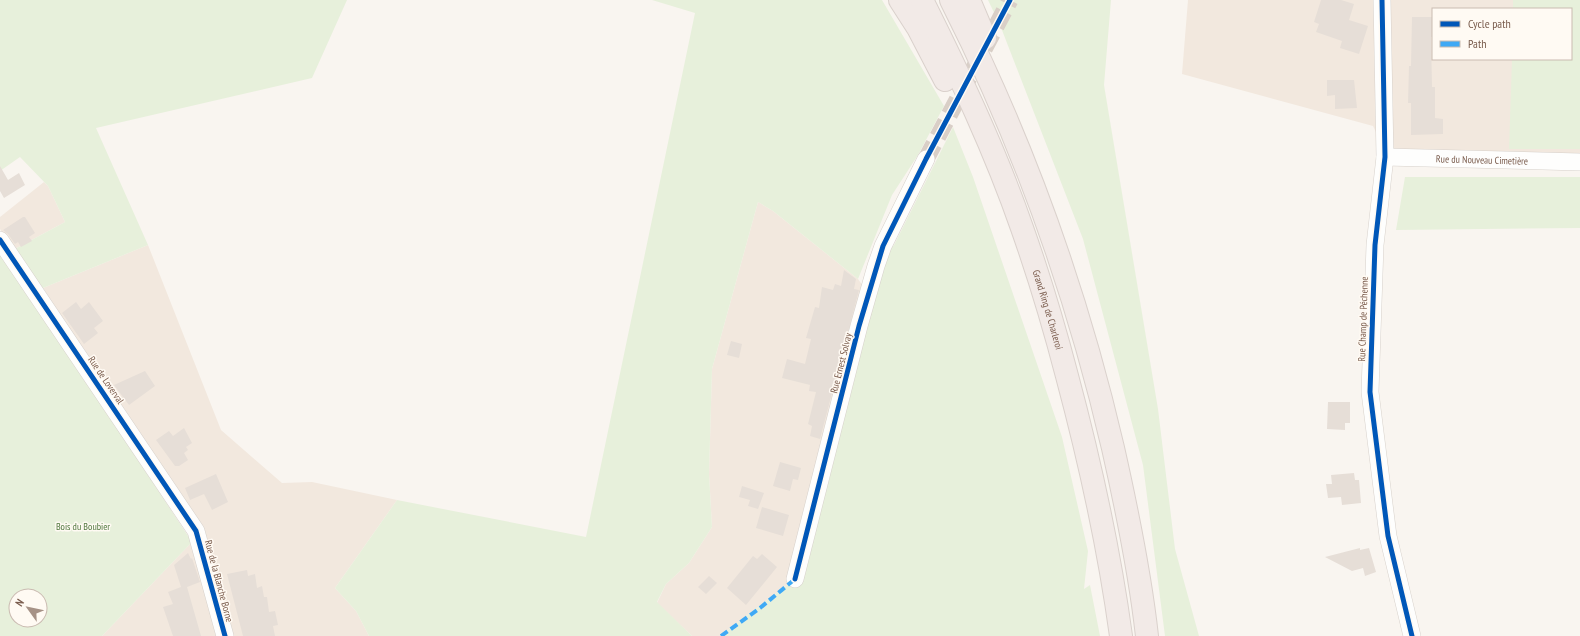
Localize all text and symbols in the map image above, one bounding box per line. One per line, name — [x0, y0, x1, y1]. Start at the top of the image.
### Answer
legend — [1432, 8, 1572, 60]
text: Cycle path — [1468, 16, 1511, 31]
text: Path — [1468, 36, 1486, 51]
street label: Rue du Nouveau Cimetière — [1436, 152, 1528, 167]
street label: Grand Ring de Charleroi — [1030, 268, 1066, 351]
street label: Rue Champ de Péchenne — [1355, 276, 1371, 362]
street label: Rue Ernest Solvay — [827, 331, 855, 395]
street label: Rue de Loverval — [85, 354, 127, 407]
park label: Bois du Boubier — [56, 520, 110, 533]
street label: Rue de la Blanche Borne — [202, 539, 236, 623]
north arrow — [8, 588, 48, 628]
text: N — [12, 596, 27, 609]

